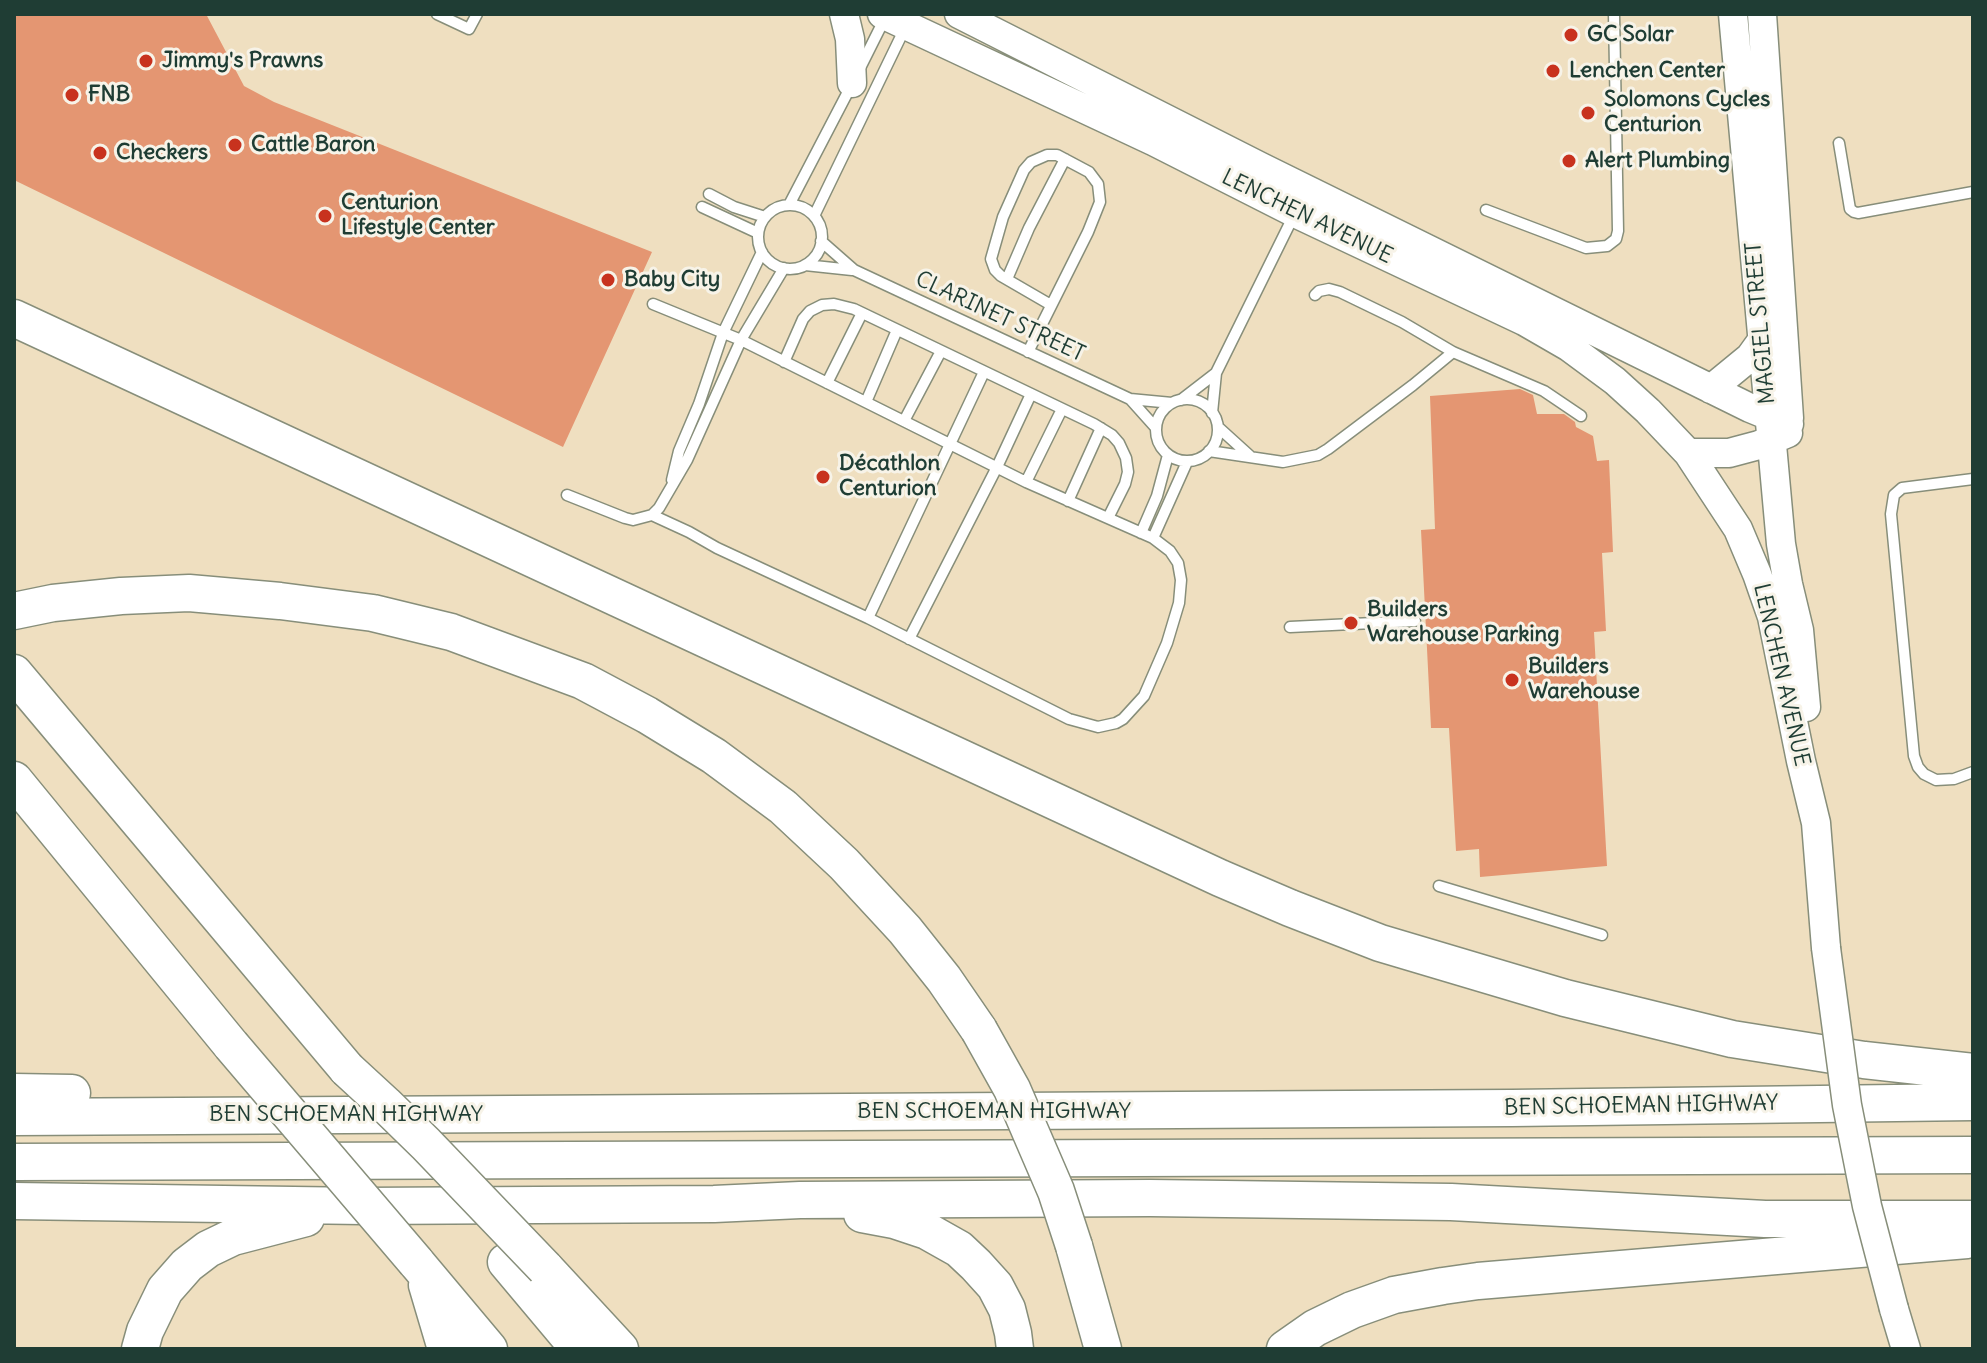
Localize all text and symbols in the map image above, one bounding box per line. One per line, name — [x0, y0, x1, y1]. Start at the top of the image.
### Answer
place label: GC Solar — [1587, 22, 1674, 48]
marker: GC Solar — [1562, 26, 1580, 44]
place label: Jimmy's Prawns — [162, 48, 323, 74]
marker: Jimmy's Prawns — [137, 52, 155, 70]
place label: Lenchen Center — [1569, 58, 1725, 84]
marker: Lenchen Center — [1544, 62, 1562, 80]
place label: FNB — [88, 82, 130, 108]
marker: FNB — [63, 86, 81, 104]
place label: Solomons Cycles Centurion — [1604, 87, 1770, 138]
marker: Solomons Cycles Centurion — [1579, 104, 1597, 122]
place label: Cattle Baron — [251, 132, 376, 158]
marker: Cattle Baron — [226, 136, 244, 154]
place label: Checkers — [116, 140, 208, 166]
marker: Checkers — [91, 144, 109, 162]
place label: Alert Plumbing — [1585, 148, 1730, 174]
marker: Alert Plumbing — [1560, 152, 1578, 170]
street label: LENCHEN AVENUE — [1217, 164, 1397, 270]
place label: Centurion Lifestyle Center — [341, 190, 495, 242]
marker: Centurion Lifestyle Center — [316, 207, 334, 225]
street label: MAGIEL STREET — [1741, 241, 1781, 405]
street label: CLARINET STREET — [911, 266, 1089, 368]
place label: Baby City — [624, 267, 720, 293]
marker: Baby City — [599, 271, 617, 289]
place label: Décathlon Centurion — [839, 451, 940, 502]
marker: Décathlon Centurion — [814, 468, 832, 486]
street label: LENCHEN AVENUE — [1747, 581, 1815, 769]
place label: Builders Warehouse Parking — [1367, 597, 1559, 648]
marker: Builders Warehouse Parking — [1342, 614, 1360, 632]
place label: Builders Warehouse — [1528, 654, 1640, 706]
marker: Builders Warehouse — [1503, 671, 1521, 689]
street label: BEN SCHOEMAN HIGHWAY — [1504, 1090, 1778, 1122]
street label: BEN SCHOEMAN HIGHWAY — [857, 1099, 1131, 1125]
street label: BEN SCHOEMAN HIGHWAY — [209, 1102, 483, 1128]

